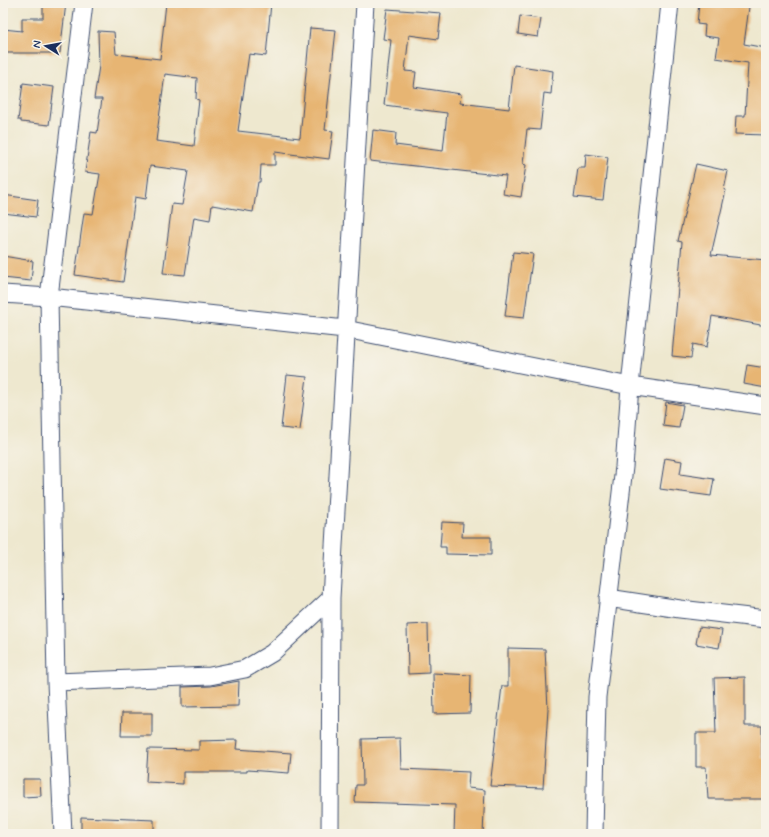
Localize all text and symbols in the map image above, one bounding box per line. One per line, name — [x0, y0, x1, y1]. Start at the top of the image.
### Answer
north arrow — [26, 26, 66, 66]
text: N — [30, 39, 45, 49]

